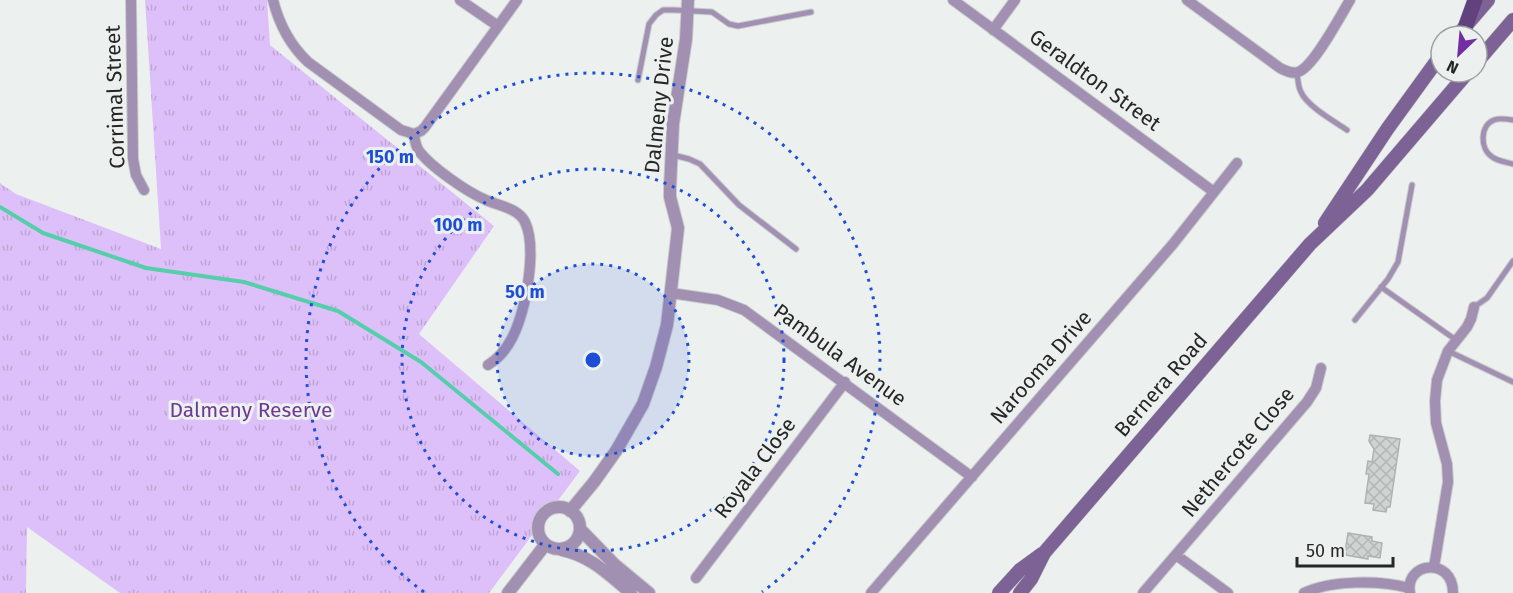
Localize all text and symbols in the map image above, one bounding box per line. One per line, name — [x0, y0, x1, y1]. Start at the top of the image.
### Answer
street label: Corrimal Street — [99, 24, 130, 169]
street label: Geraldton Street — [1024, 24, 1166, 137]
north arrow — [1429, 24, 1489, 84]
street label: Dalmeny Drive — [639, 35, 679, 175]
text: N — [1444, 56, 1462, 78]
text: 150 m — [366, 146, 414, 168]
text: 100 m — [434, 214, 482, 236]
text: 50 m — [505, 281, 545, 303]
street label: Pambula Avenue — [768, 298, 912, 412]
street label: Narooma Drive — [985, 305, 1097, 429]
street label: Bernera Road — [1109, 328, 1213, 442]
centre of rings — [583, 350, 603, 370]
street label: Nethercote Close — [1176, 382, 1300, 522]
park label: Dalmeny Reserve — [169, 397, 333, 423]
street label: Royala Close — [709, 412, 801, 524]
scale bar — [1297, 530, 1393, 568]
text: 50 m — [1306, 540, 1345, 562]

